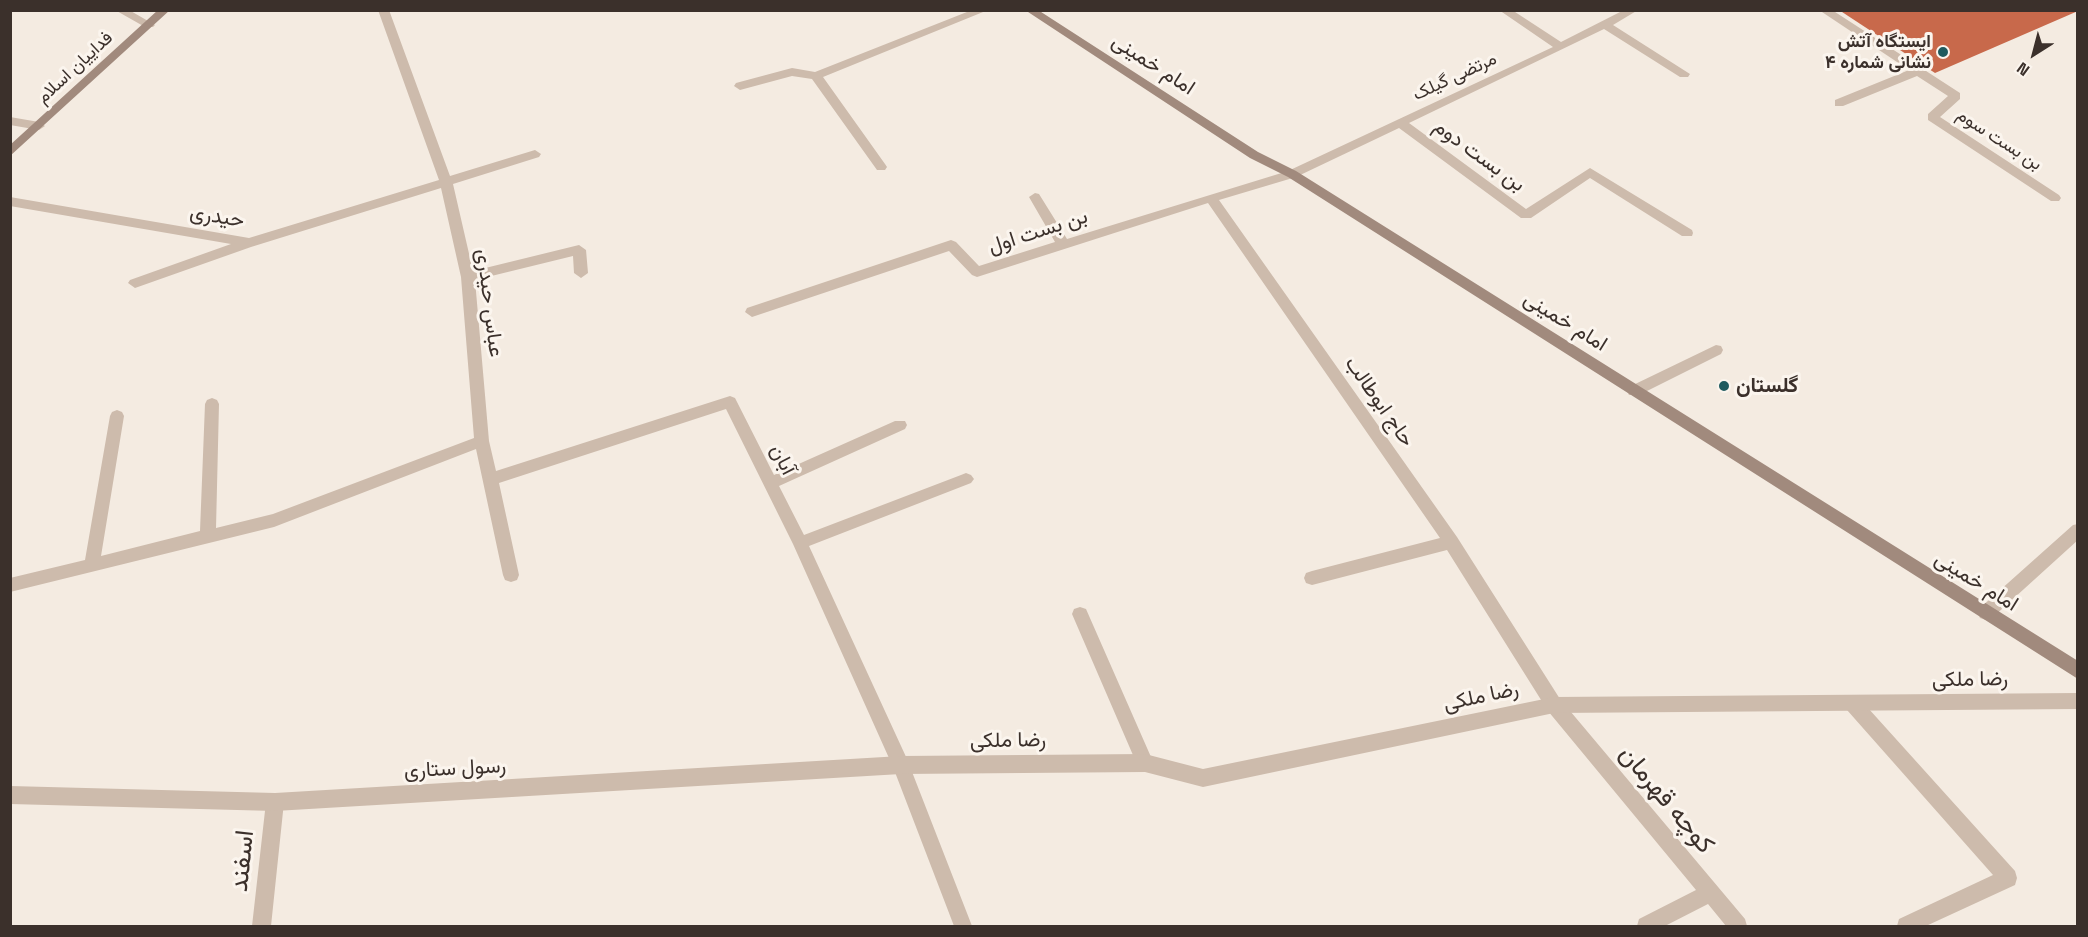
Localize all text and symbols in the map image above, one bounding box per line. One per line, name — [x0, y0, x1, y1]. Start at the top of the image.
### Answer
north arrow — [2004, 24, 2064, 84]
street label: فداییان اسلام — [32, 27, 118, 109]
street label: امام خمینی — [1107, 29, 1199, 101]
place label: ایستگاه آتش نشانی شماره ۴ — [1825, 31, 1931, 74]
marker: ایستگاه آتش نشانی شماره ۴ — [1936, 45, 1950, 59]
street label: مرتضی گیلک — [1410, 48, 1500, 106]
text: N — [2013, 57, 2034, 81]
street label: بن بست سوم — [1952, 104, 2046, 176]
street label: بن بست دوم — [1428, 114, 1530, 198]
street label: حیدری — [188, 200, 246, 234]
street label: بن بست اول — [985, 204, 1091, 260]
street label: عباس حیدری — [470, 247, 508, 359]
street label: امام خمینی — [1519, 286, 1611, 358]
street label: حاج ابوطالب — [1339, 352, 1419, 452]
place label: گلستان — [1736, 373, 1798, 399]
marker: گلستان — [1717, 379, 1731, 393]
street label: آبان — [764, 441, 800, 479]
street label: امام خمینی — [1930, 546, 2022, 618]
street label: رضا ملکی — [1932, 667, 2008, 693]
street label: رضا ملکی — [1441, 677, 1521, 717]
street label: رضا ملکی — [970, 728, 1046, 754]
street label: کوچه قهرمان — [1612, 739, 1720, 861]
street label: رسول ستاری — [403, 754, 507, 784]
street label: اسفند — [224, 829, 262, 893]

